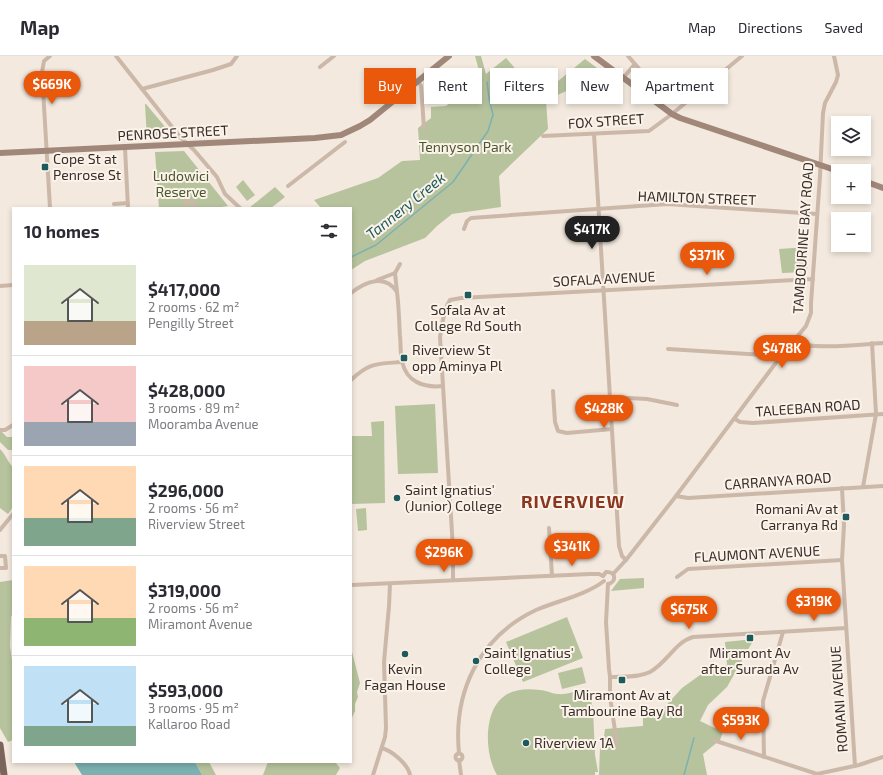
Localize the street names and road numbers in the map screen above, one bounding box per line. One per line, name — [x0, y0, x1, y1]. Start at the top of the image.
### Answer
street label: FOX STREET — [567, 109, 645, 132]
street label: PENROSE STREET — [117, 121, 229, 144]
street label: TAMBOURINE BAY ROAD — [789, 162, 816, 314]
street label: HAMILTON STREET — [638, 187, 757, 208]
street label: SOFALA AVENUE — [552, 267, 656, 290]
street label: TALEEBAN ROAD — [755, 395, 861, 420]
street label: CARRANYA ROAD — [724, 468, 832, 493]
street label: FLAUMONT AVENUE — [693, 542, 821, 565]
street label: ROMANI AVENUE — [826, 645, 851, 753]

